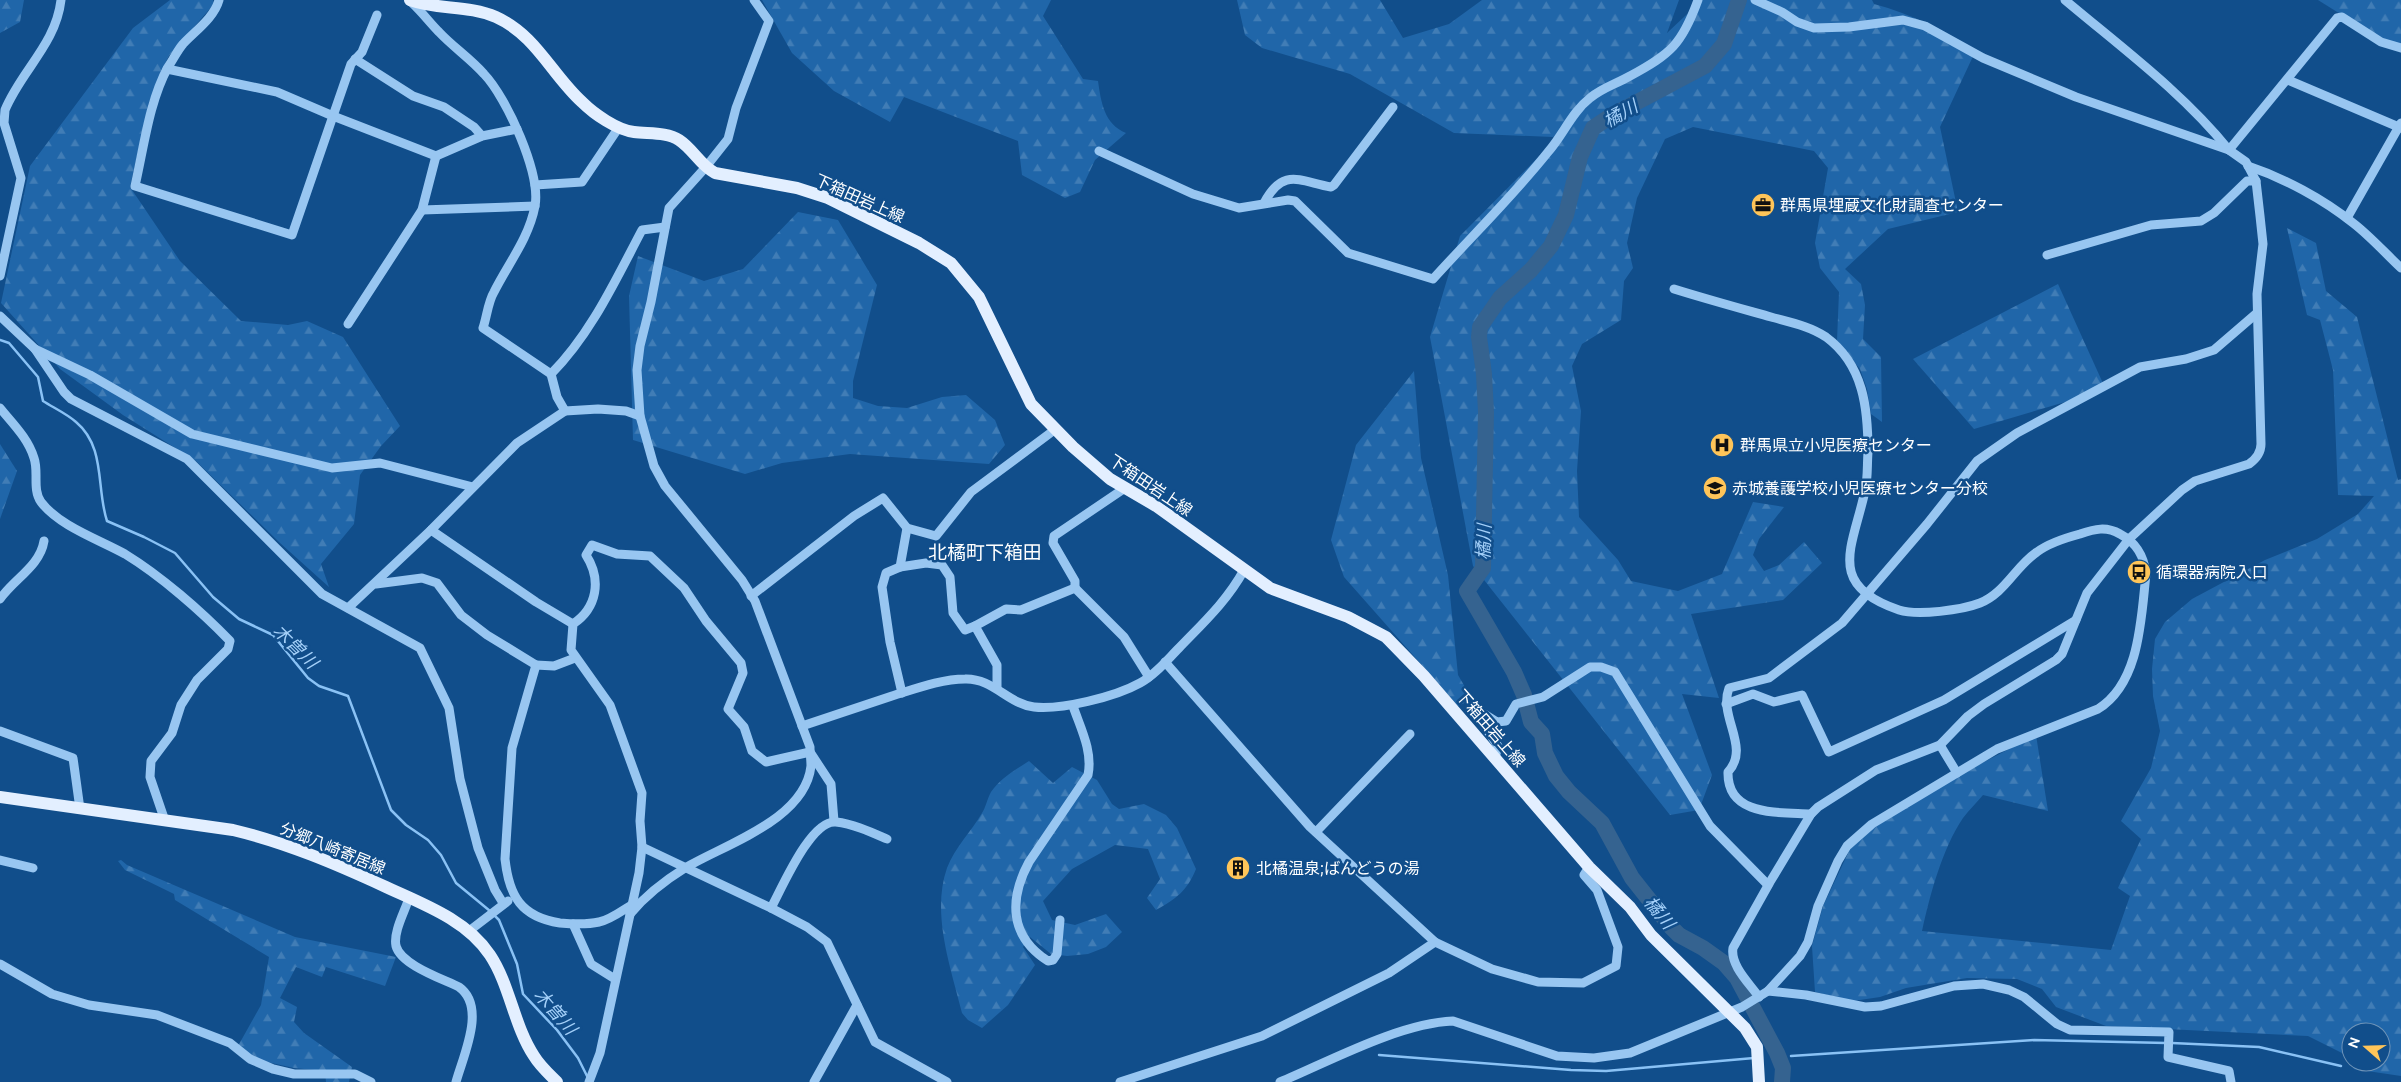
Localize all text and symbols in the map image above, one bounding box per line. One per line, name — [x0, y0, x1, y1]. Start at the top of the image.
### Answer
water label: 橘川 — [1599, 95, 1642, 130]
street label: 下箱田岩上線 — [812, 170, 908, 226]
office icon: 群馬県埋蔵文化財調査センター — [1750, 192, 1776, 218]
place label: 群馬県埋蔵文化財調査センター — [1780, 196, 2004, 214]
hospital icon: 群馬県立小児医療センター — [1709, 432, 1735, 458]
place label: 群馬県立小児医療センター — [1740, 436, 1932, 454]
street label: 下箱田岩上線 — [1106, 451, 1196, 519]
school or university icon: 赤城養護学校小児医療センター分校 — [1702, 475, 1728, 501]
place label: 赤城養護学校小児医療センター分校 — [1732, 479, 1988, 497]
water label: 橘川 — [1472, 522, 1494, 560]
district label: 北橘町下箱田 — [928, 541, 1042, 563]
bus stop icon: 循環器病院入口 — [2126, 559, 2152, 585]
place label: 循環器病院入口 — [2156, 563, 2268, 581]
water label: 木曽川 — [270, 620, 324, 674]
street label: 下箱田岩上線 — [1453, 686, 1529, 770]
street label: 分郷八崎寄居線 — [278, 819, 388, 877]
building icon: 北橘温泉;ばんどうの湯 — [1225, 855, 1251, 881]
place label: 北橘温泉;ばんどうの湯 — [1256, 859, 1419, 877]
water label: 橘川 — [1641, 892, 1680, 934]
water label: 木曽川 — [531, 984, 583, 1039]
north arrow — [2341, 1022, 2391, 1072]
text: N — [2344, 1035, 2363, 1050]

